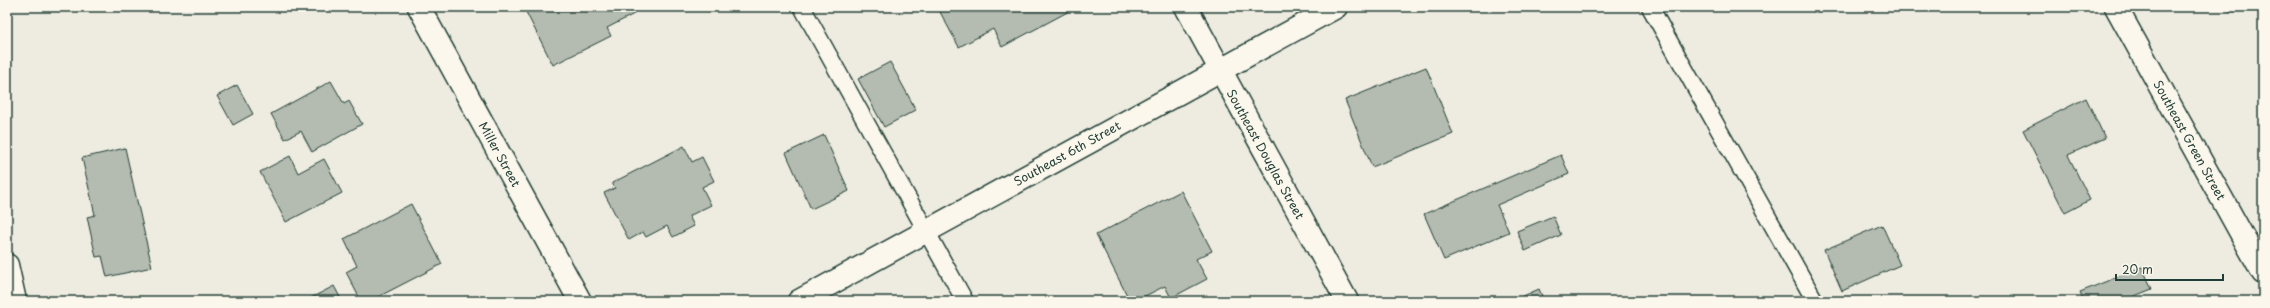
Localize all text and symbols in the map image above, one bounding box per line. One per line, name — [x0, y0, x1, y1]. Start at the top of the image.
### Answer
street label: Southeast Green Street — [2149, 77, 2231, 203]
street label: Southeast Douglas Street — [1223, 86, 1309, 222]
street label: Southeast 6th Street — [1010, 116, 1124, 190]
street label: Miller Street — [475, 118, 525, 190]
scale bar — [2116, 256, 2223, 282]
text: 20 m — [2122, 260, 2153, 278]

